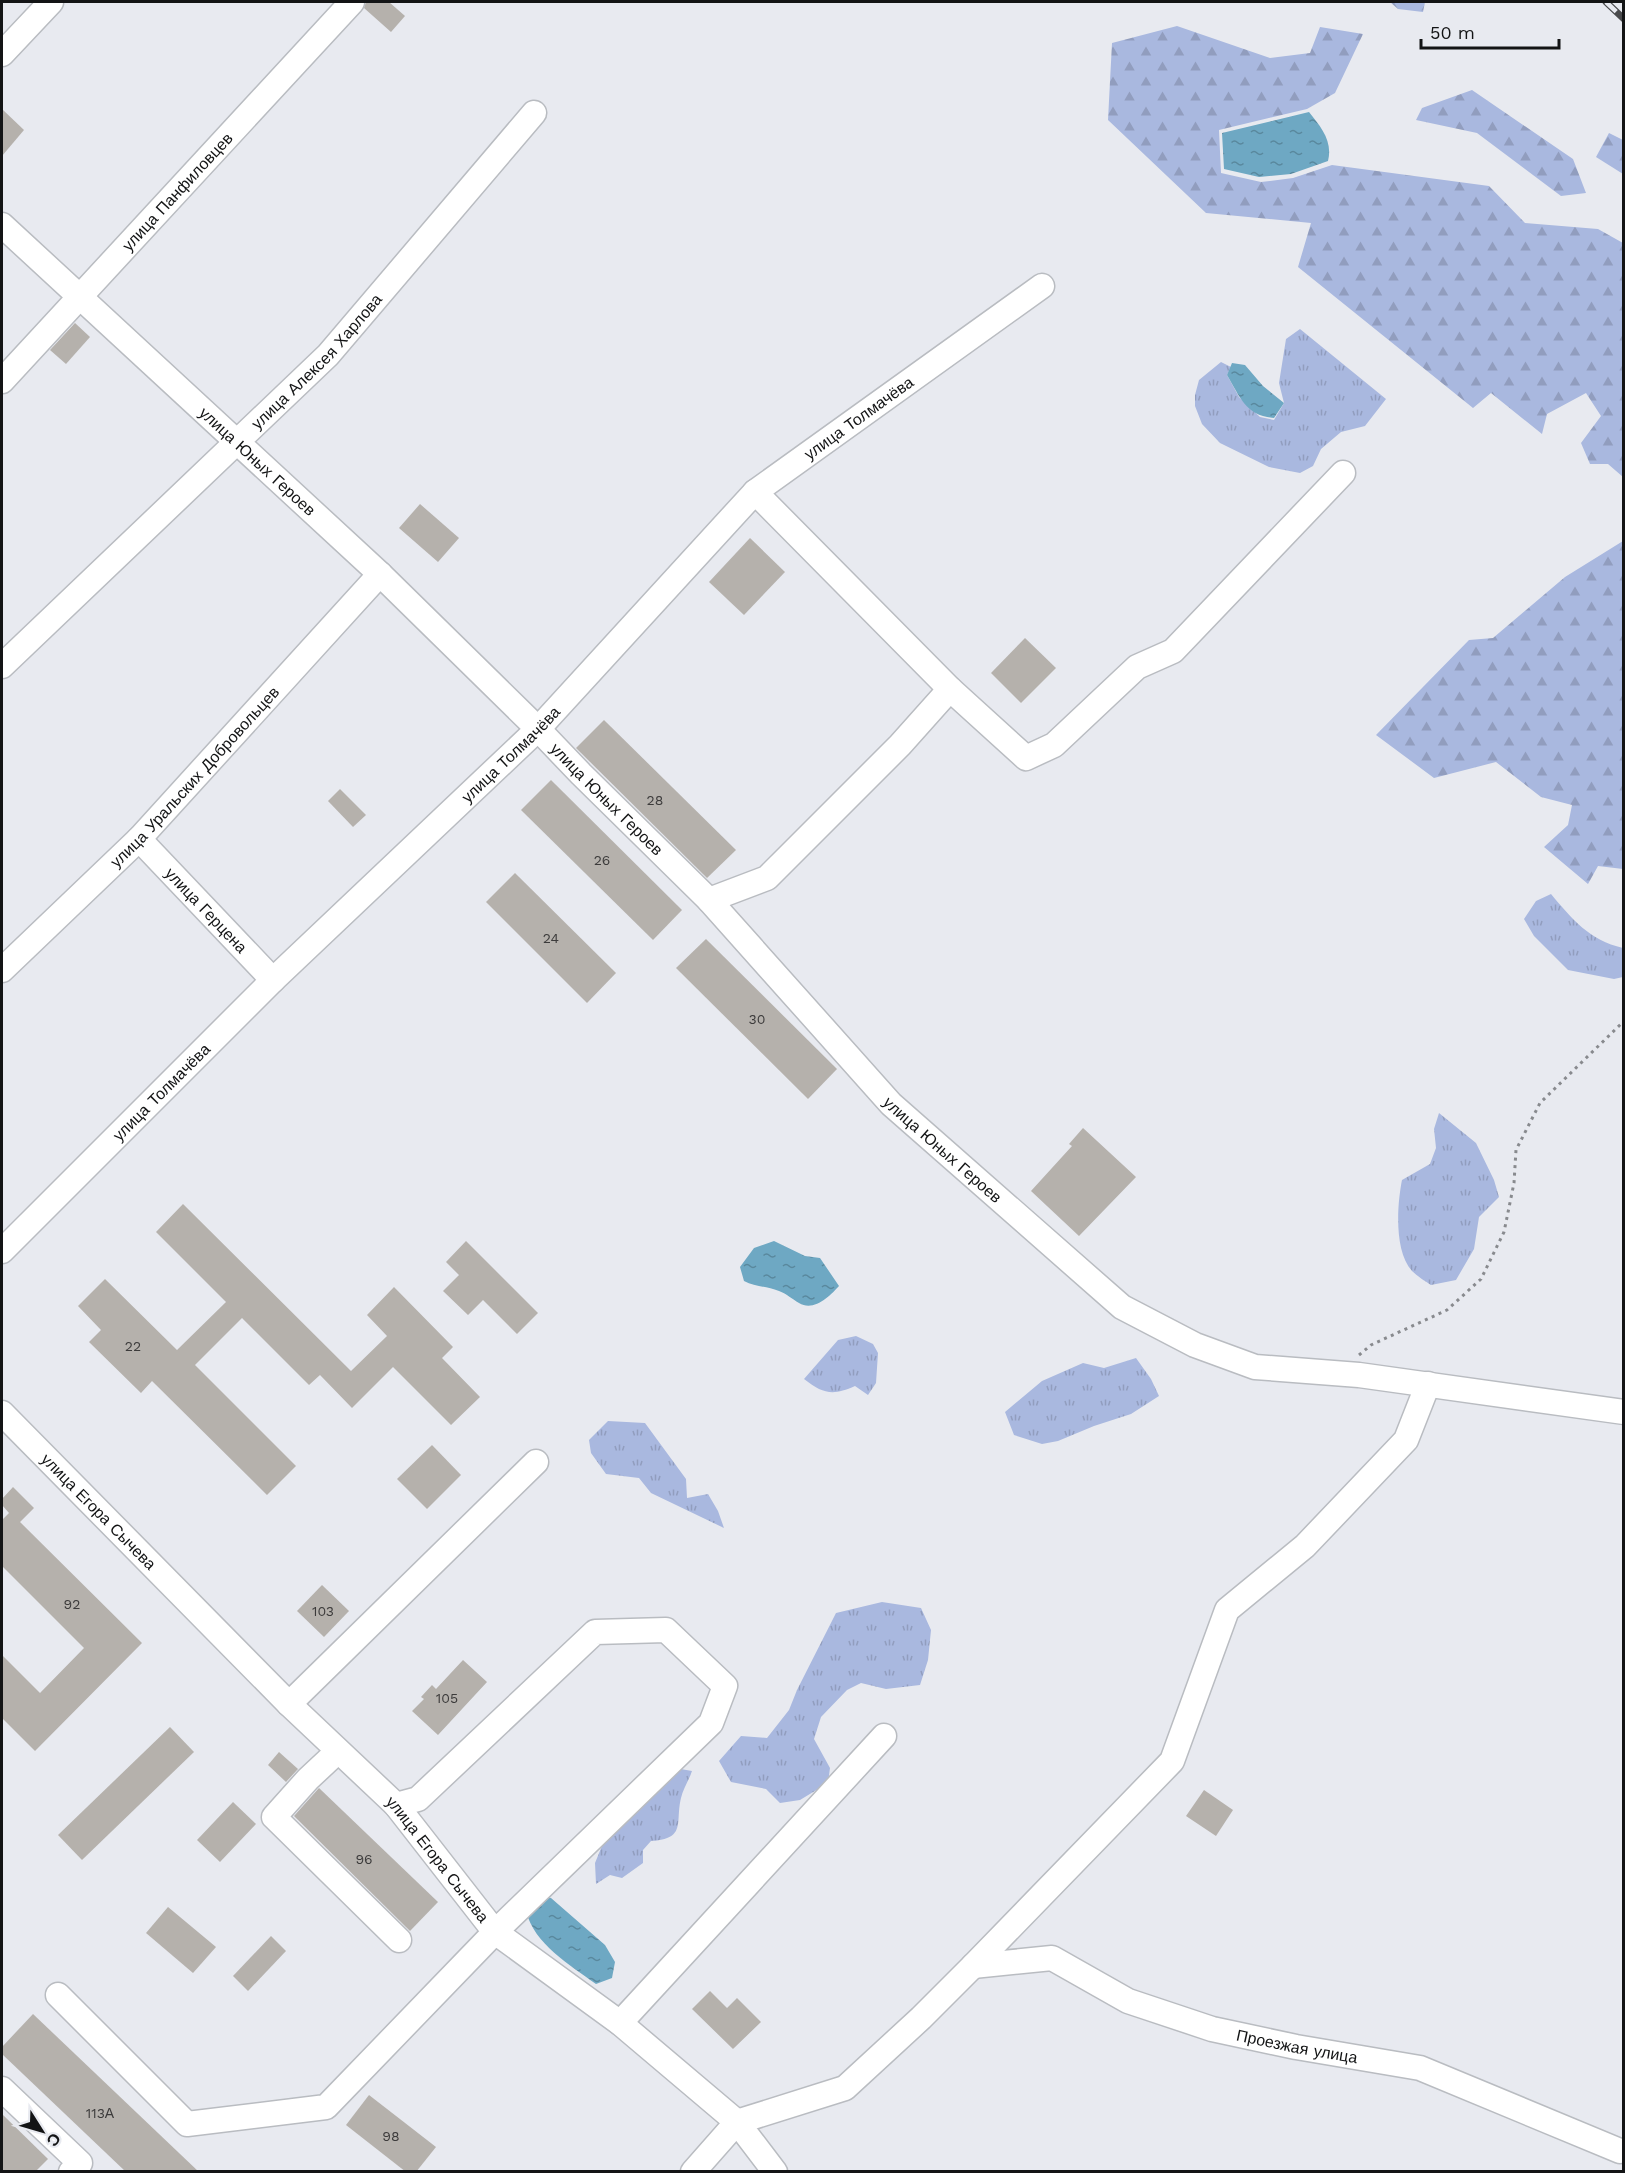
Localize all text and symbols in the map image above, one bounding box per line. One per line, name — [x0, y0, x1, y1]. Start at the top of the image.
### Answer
scale bar — [1421, 12, 1559, 50]
text: 50 m — [1430, 22, 1475, 43]
street label: улица Панфиловцев — [118, 129, 237, 255]
street label: улица Алексея Харлова — [248, 290, 386, 433]
street label: улица Толмачёва — [800, 372, 917, 464]
street label: улица Юных Героев — [195, 403, 319, 520]
street label: улица Уральских Добровольцев — [106, 683, 283, 871]
street label: улица Толмачёва — [458, 702, 564, 807]
street label: улица Юных Героев — [546, 739, 667, 859]
house number: 28 — [647, 792, 663, 808]
house number: 26 — [594, 852, 610, 868]
street label: улица Герцена — [161, 864, 251, 957]
house number: 24 — [543, 930, 559, 946]
house number: 30 — [749, 1011, 765, 1027]
street label: улица Толмачёва — [109, 1040, 214, 1145]
street label: улица Юных Героев — [879, 1093, 1006, 1207]
house number: 22 — [125, 1338, 141, 1354]
street label: улица Егора Сычева — [37, 1450, 160, 1574]
house number: 92 — [64, 1596, 80, 1612]
house number: 103 — [312, 1603, 334, 1619]
house number: 105 — [436, 1690, 458, 1706]
street label: улица Егора Сычева — [382, 1792, 493, 1926]
house number: 96 — [355, 1851, 373, 1867]
street label: Проезжая улица — [1235, 2025, 1359, 2067]
north arrow — [12, 2101, 72, 2161]
house number: 113А — [86, 2105, 115, 2121]
house number: 98 — [382, 2128, 400, 2144]
text: С — [42, 2129, 65, 2150]

